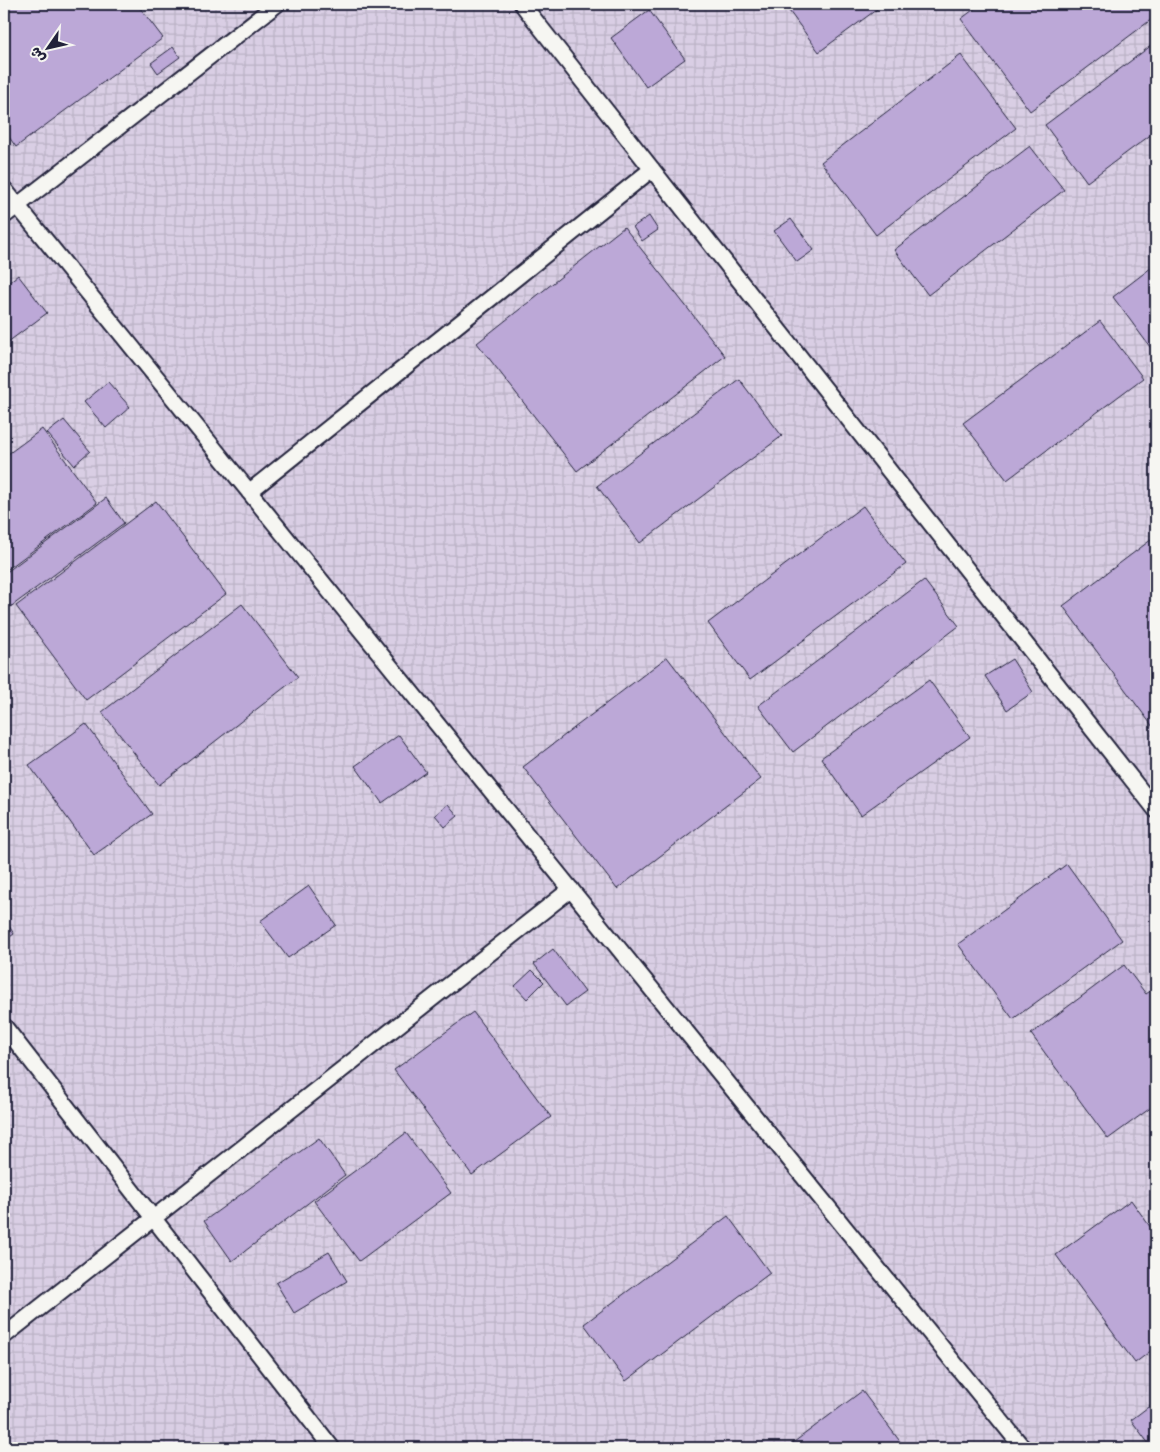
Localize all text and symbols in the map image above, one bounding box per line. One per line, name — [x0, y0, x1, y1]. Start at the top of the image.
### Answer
north arrow — [22, 22, 72, 72]
text: ش — [26, 44, 49, 66]

